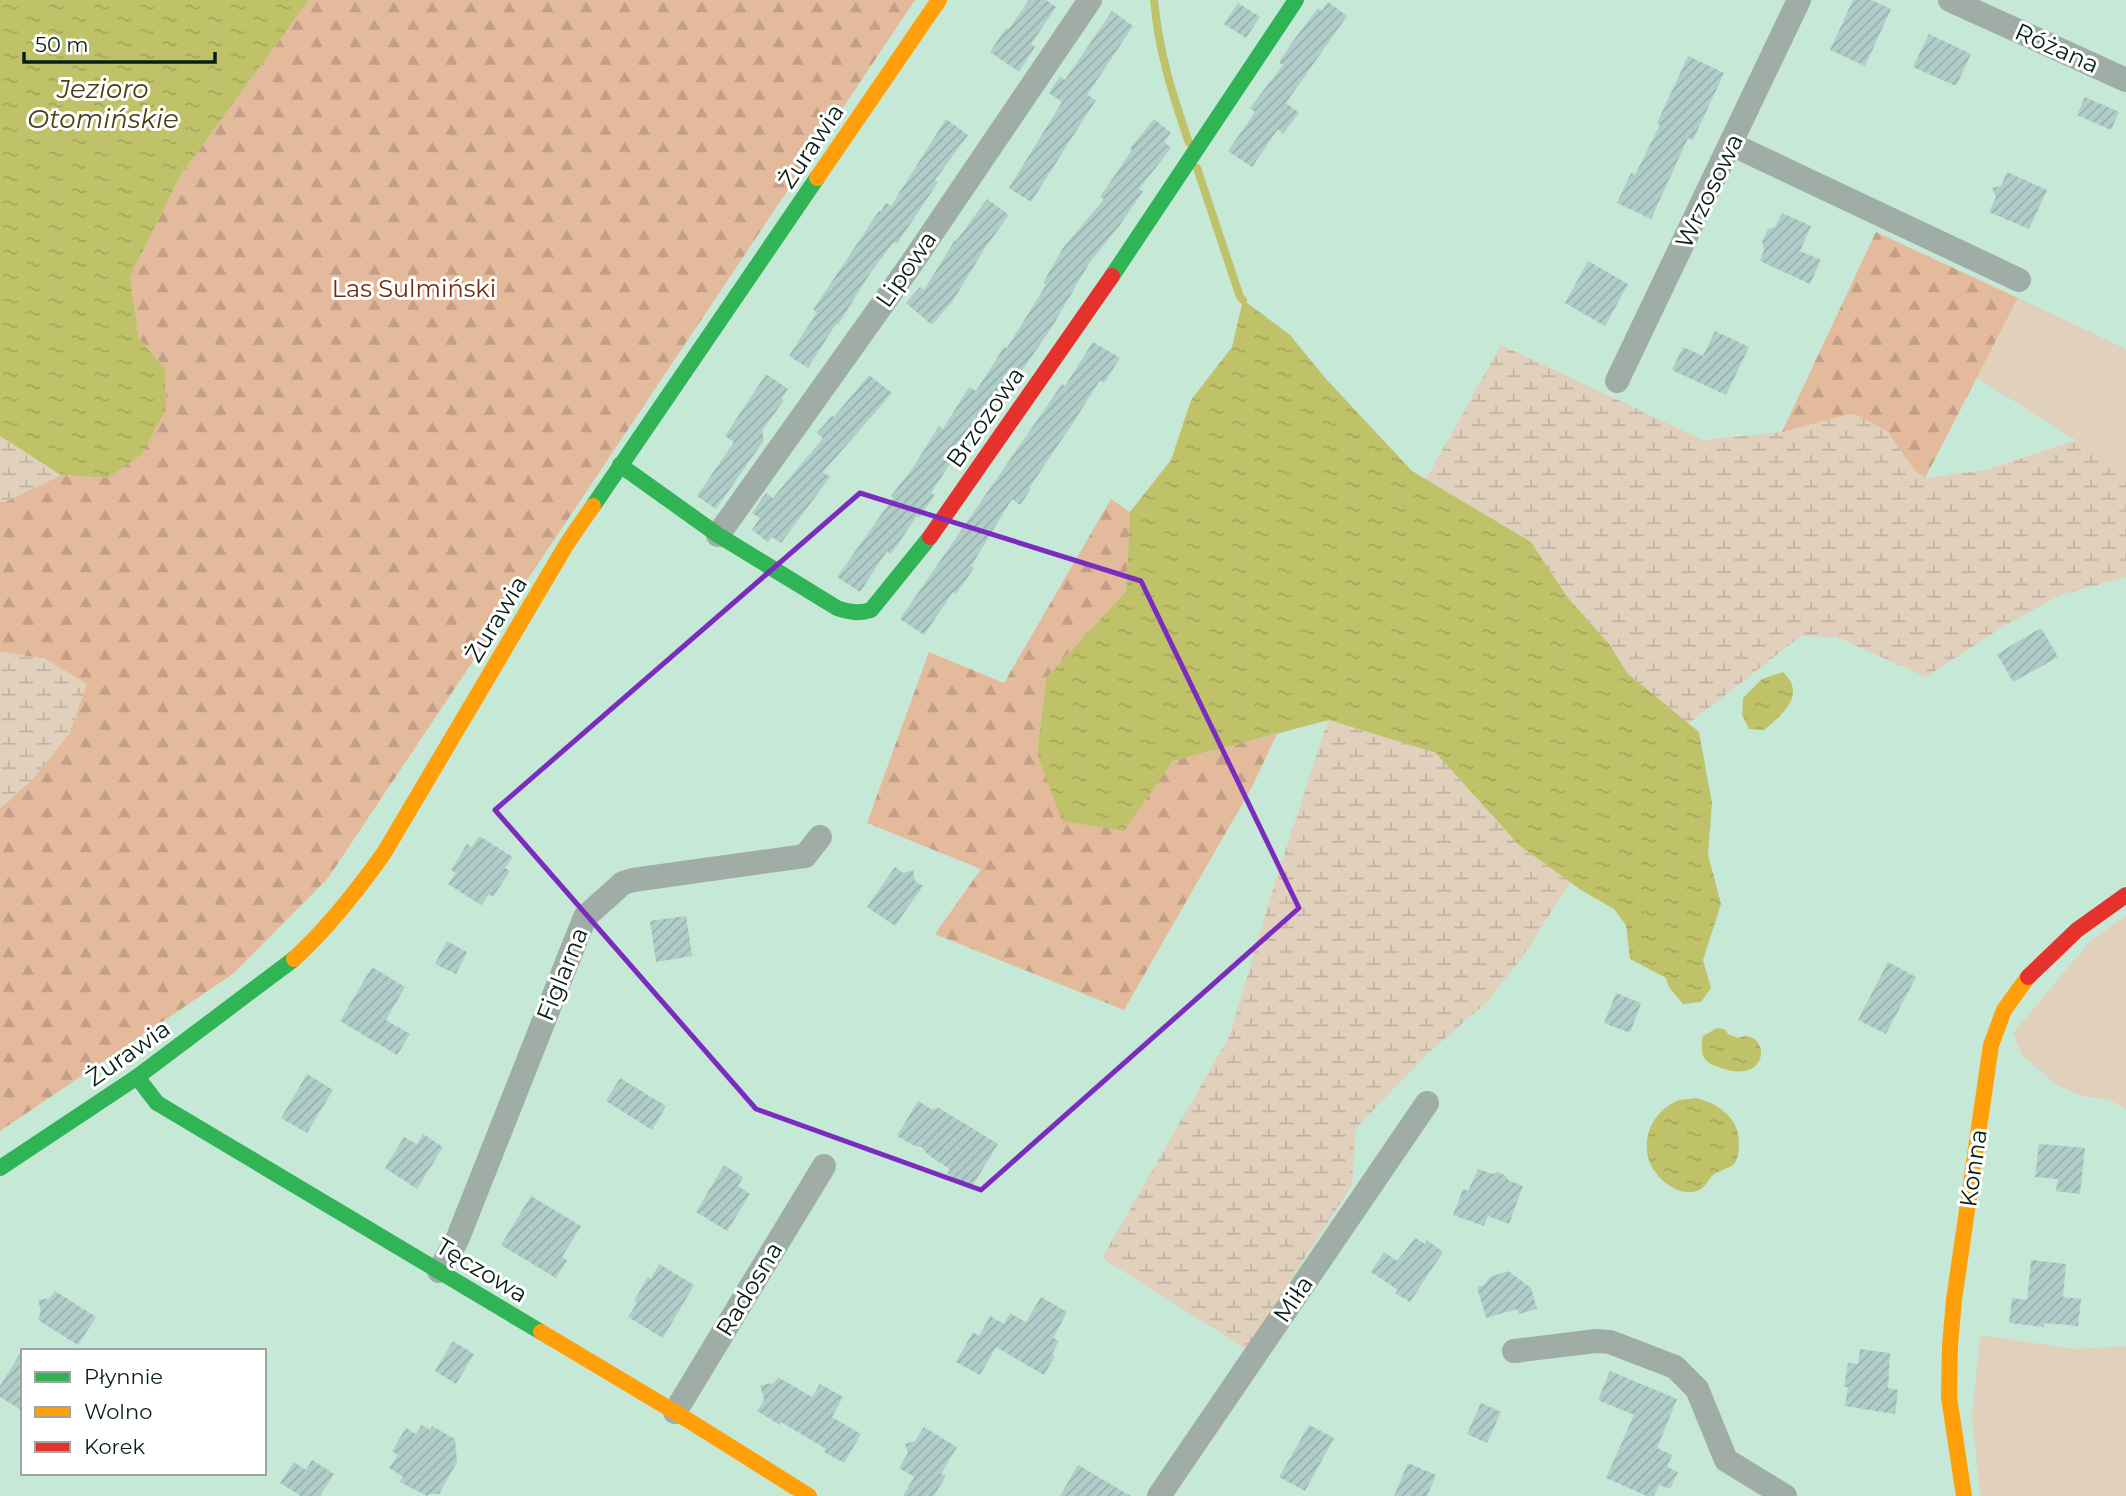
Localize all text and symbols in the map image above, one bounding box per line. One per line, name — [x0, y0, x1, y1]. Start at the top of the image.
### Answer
street label: Różana — [2010, 17, 2104, 79]
scale bar — [24, 21, 215, 65]
text: 50 m — [35, 32, 89, 57]
water label: Jezioro Otomińskie — [27, 73, 179, 135]
street label: Żurawia — [772, 98, 850, 194]
street label: Wrzosowa — [1669, 129, 1749, 253]
street label: Lipowa — [869, 225, 943, 313]
park label: Las Sulmiński — [332, 274, 496, 303]
street label: Brzozowa — [940, 361, 1030, 473]
street label: Żurawia — [459, 570, 533, 668]
street label: Figlarna — [530, 923, 594, 1025]
street label: Żurawia — [80, 1014, 176, 1092]
street label: Konna — [1953, 1127, 1993, 1209]
street label: Tęczowa — [431, 1231, 533, 1309]
street label: Radosna — [710, 1237, 788, 1341]
street label: Miła — [1267, 1270, 1319, 1328]
legend — [21, 1349, 266, 1475]
text: Płynnie — [84, 1364, 163, 1389]
text: Wolno — [84, 1399, 152, 1424]
text: Korek — [84, 1434, 145, 1459]

